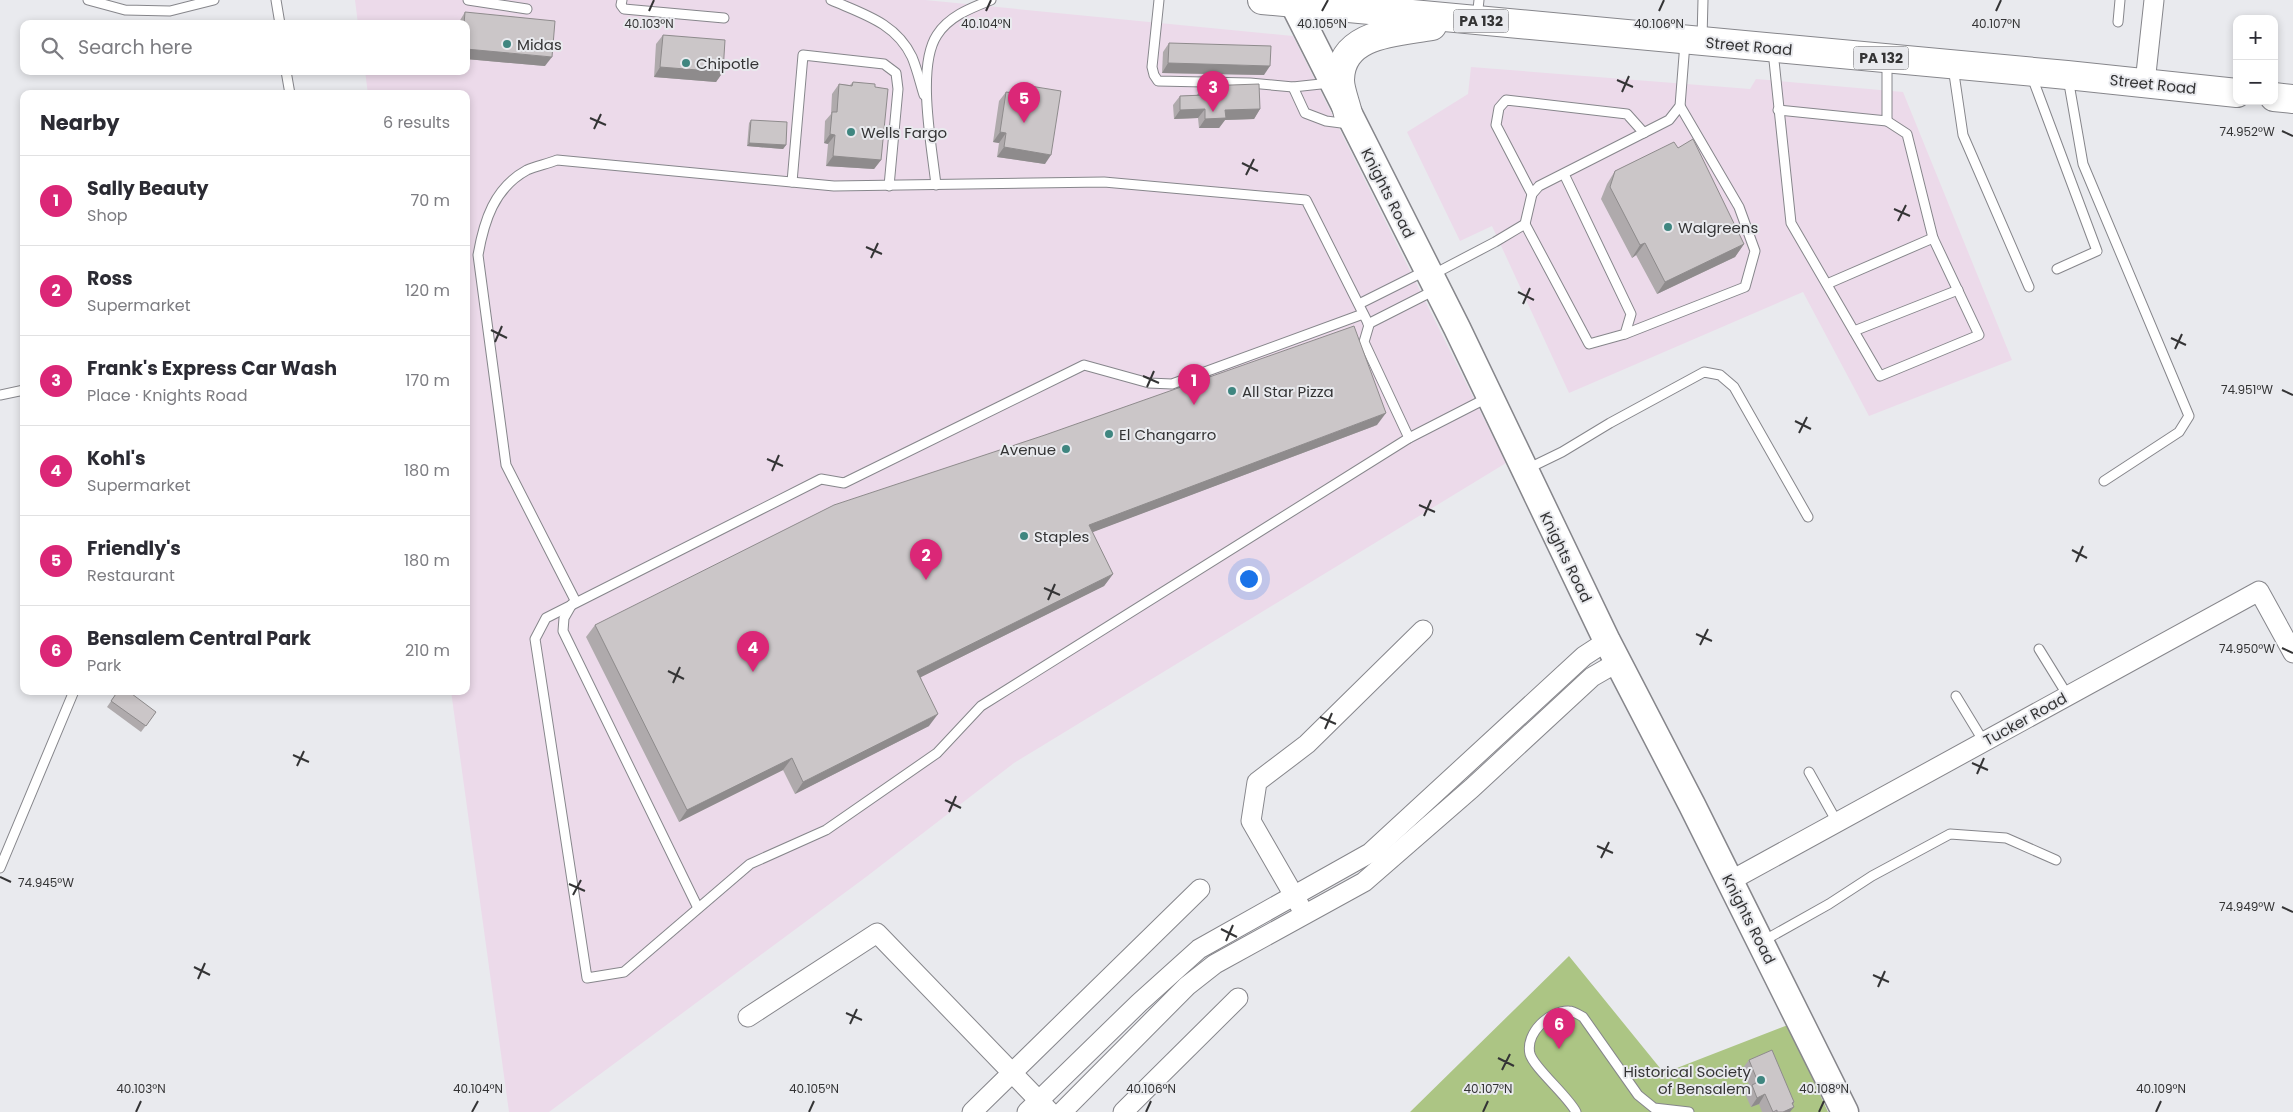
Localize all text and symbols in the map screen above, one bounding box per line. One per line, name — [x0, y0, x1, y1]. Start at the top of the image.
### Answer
road number: PA 132 — [1454, 10, 1508, 32]
text: 40.103°N — [624, 15, 674, 32]
text: 40.104°N — [961, 15, 1011, 32]
text: 40.105°N — [1297, 15, 1347, 32]
text: 40.106°N — [1634, 15, 1684, 32]
text: 40.107°N — [1972, 15, 2020, 32]
map controls — [2233, 15, 2278, 105]
button: + — [2233, 15, 2278, 60]
search box — [20, 20, 470, 75]
street label: Street Road — [1705, 32, 1793, 60]
icon: search — [38, 34, 66, 62]
text: Search here — [78, 34, 192, 61]
place label: Midas — [517, 34, 562, 55]
marker: Midas — [501, 38, 513, 50]
road number: PA 132 — [1854, 46, 1908, 70]
place label: Chipotle — [696, 53, 759, 74]
marker: Chipotle — [680, 57, 692, 69]
button: − — [2233, 60, 2278, 105]
street label: Street Road — [2109, 69, 2197, 99]
pin: 3 — [1197, 71, 1229, 112]
pin: 5 — [1008, 82, 1040, 123]
text: Nearby — [40, 108, 120, 137]
text: 6 results — [383, 111, 450, 134]
place label: Wells Fargo — [861, 122, 947, 143]
text: 74.952°W — [2219, 123, 2275, 140]
marker: Wells Fargo — [845, 126, 857, 138]
street label: Knights Road — [1356, 144, 1420, 242]
text: Sally Beauty — [87, 175, 209, 202]
text: 1 — [53, 189, 59, 212]
text: 70 m — [410, 189, 450, 212]
text: Shop — [87, 204, 128, 227]
place label: Walgreens — [1678, 217, 1758, 238]
marker: Walgreens — [1662, 221, 1674, 233]
text: Ross — [87, 265, 133, 292]
text: 2 — [51, 279, 61, 302]
text: 120 m — [405, 279, 450, 302]
text: Supermarket — [87, 294, 191, 317]
text: Frank's Express Car Wash — [87, 355, 337, 382]
pin: 1 — [1178, 364, 1210, 405]
text: 3 — [51, 369, 61, 392]
text: 170 m — [405, 369, 450, 392]
place label: All Star Pizza — [1242, 381, 1334, 402]
text: 74.951°W — [2221, 381, 2273, 398]
text: Place · Knights Road — [87, 384, 247, 407]
marker: All Star Pizza — [1226, 385, 1238, 397]
place label: El Changarro — [1119, 424, 1216, 445]
marker: El Changarro — [1103, 428, 1115, 440]
place label: Avenue — [1000, 439, 1056, 460]
marker: Avenue — [1060, 443, 1072, 455]
text: Kohl's — [87, 445, 146, 472]
text: 4 — [51, 459, 61, 482]
text: 180 m — [404, 459, 450, 482]
text: Supermarket — [87, 474, 191, 497]
street label: Knights Road — [1535, 508, 1597, 606]
place label: Staples — [1034, 526, 1090, 547]
marker: Staples — [1018, 530, 1030, 542]
text: Friendly's — [87, 535, 181, 562]
pin: 2 — [910, 539, 942, 580]
text: 5 — [51, 549, 61, 572]
text: 180 m — [404, 549, 450, 572]
text: Restaurant — [87, 564, 175, 587]
your location — [1236, 566, 1262, 592]
text: Bensalem Central Park — [87, 625, 311, 652]
pin: 4 — [737, 631, 769, 672]
text: 6 — [51, 639, 61, 662]
text: 210 m — [405, 639, 450, 662]
text: 74.950°W — [2219, 640, 2275, 657]
text: Park — [87, 654, 121, 677]
street label: Tucker Road — [1979, 687, 2071, 751]
street label: Knights Road — [1717, 870, 1781, 968]
text: 74.945°W — [18, 874, 74, 891]
text: 74.949°W — [2219, 898, 2275, 915]
pin: 6 — [1543, 1008, 1575, 1049]
place label: Historical Society of Bensalem — [1623, 1061, 1752, 1099]
marker: Historical Society of Bensalem — [1755, 1074, 1767, 1086]
text: 40.103°N — [116, 1080, 166, 1097]
text: 40.104°N — [453, 1080, 503, 1097]
text: 40.105°N — [789, 1080, 839, 1097]
text: 40.106°N — [1126, 1080, 1176, 1097]
text: 40.107°N — [1464, 1080, 1512, 1097]
text: 40.108°N — [1799, 1080, 1849, 1097]
text: 40.109°N — [2136, 1080, 2186, 1097]

